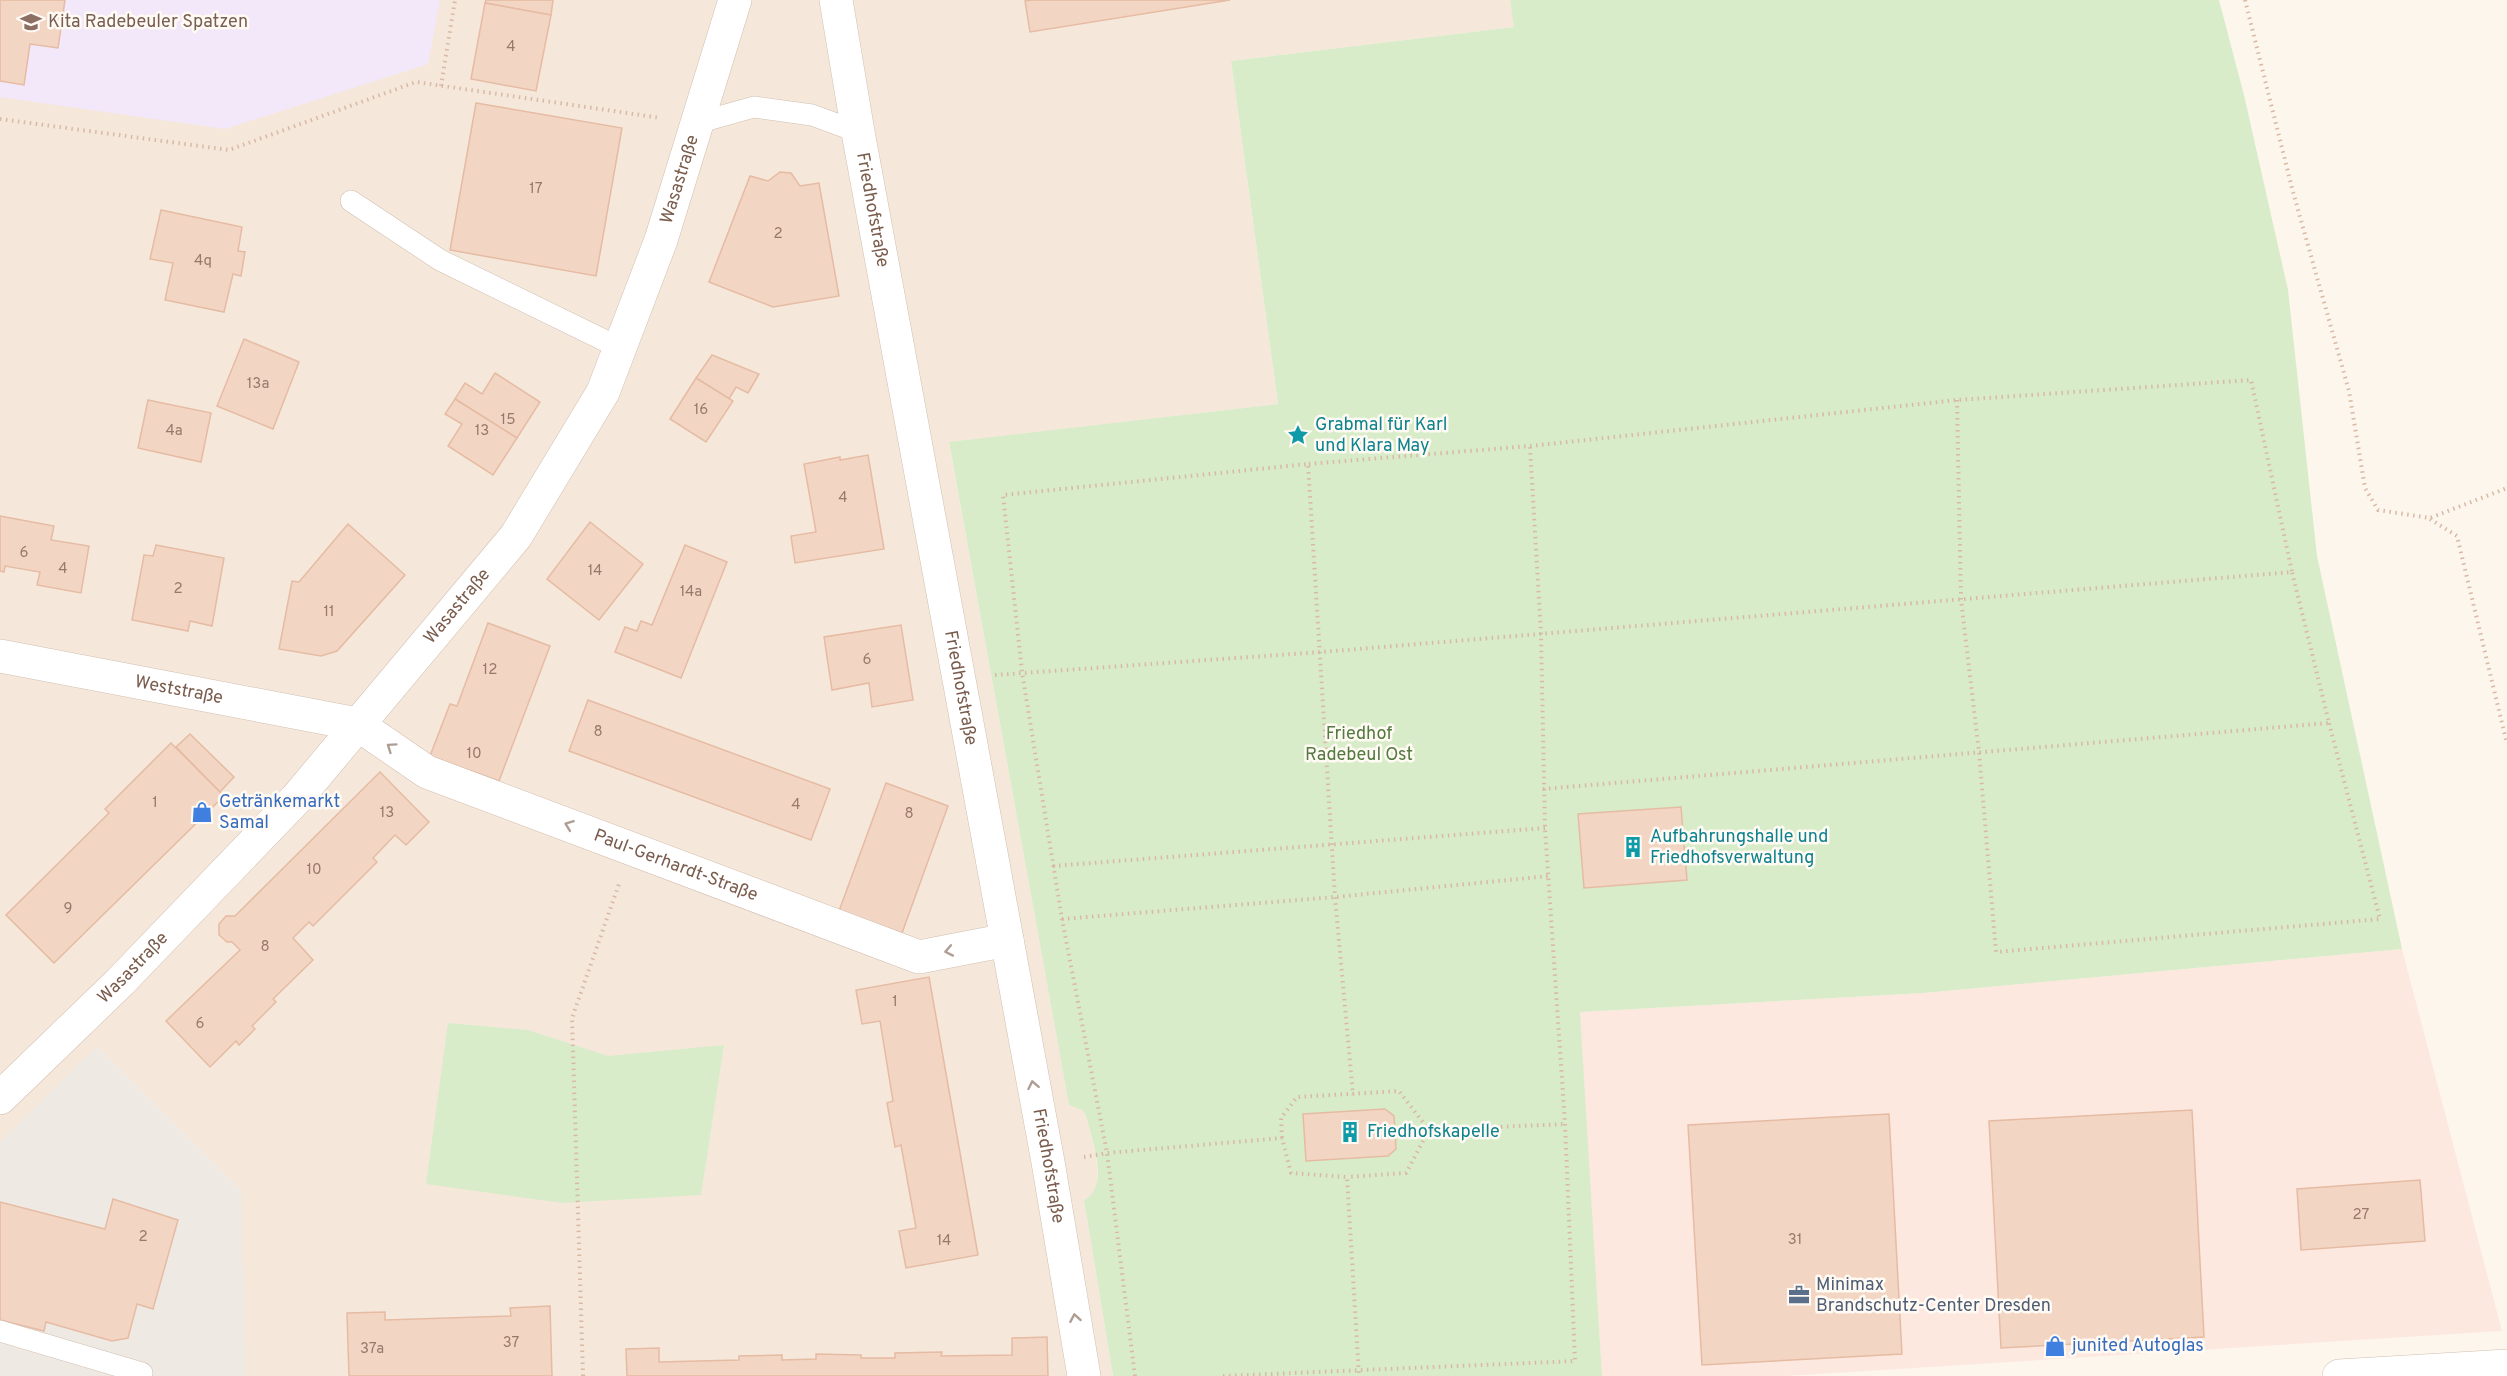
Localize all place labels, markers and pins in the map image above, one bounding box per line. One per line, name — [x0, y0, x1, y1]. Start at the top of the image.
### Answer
school or university icon: Kita Radebeuler Spatzen — [19, 10, 43, 34]
place label: Kita Radebeuler Spatzen — [48, 11, 248, 34]
place label: Grabmal für Karl und Klara May — [1315, 414, 1448, 458]
place icon: Grabmal für Karl und Klara May — [1286, 423, 1310, 447]
place label: Getränkemarkt Samal — [219, 791, 340, 835]
shop icon: Getränkemarkt Samal — [190, 800, 214, 824]
place label: Aufbahrungshalle und Friedhofsverwaltung — [1650, 826, 1828, 870]
building icon: Aufbahrungshalle und Friedhofsverwaltung — [1621, 835, 1645, 859]
building icon: Friedhofskapelle — [1338, 1120, 1362, 1144]
place label: Friedhofskapelle — [1367, 1121, 1500, 1144]
place label: Minimax Brandschutz-Center Dresden — [1816, 1274, 2051, 1318]
office icon: Minimax Brandschutz-Center Dresden — [1787, 1283, 1811, 1307]
shop icon: junited Autoglas — [2043, 1334, 2067, 1358]
place label: junited Autoglas — [2071, 1335, 2204, 1358]

